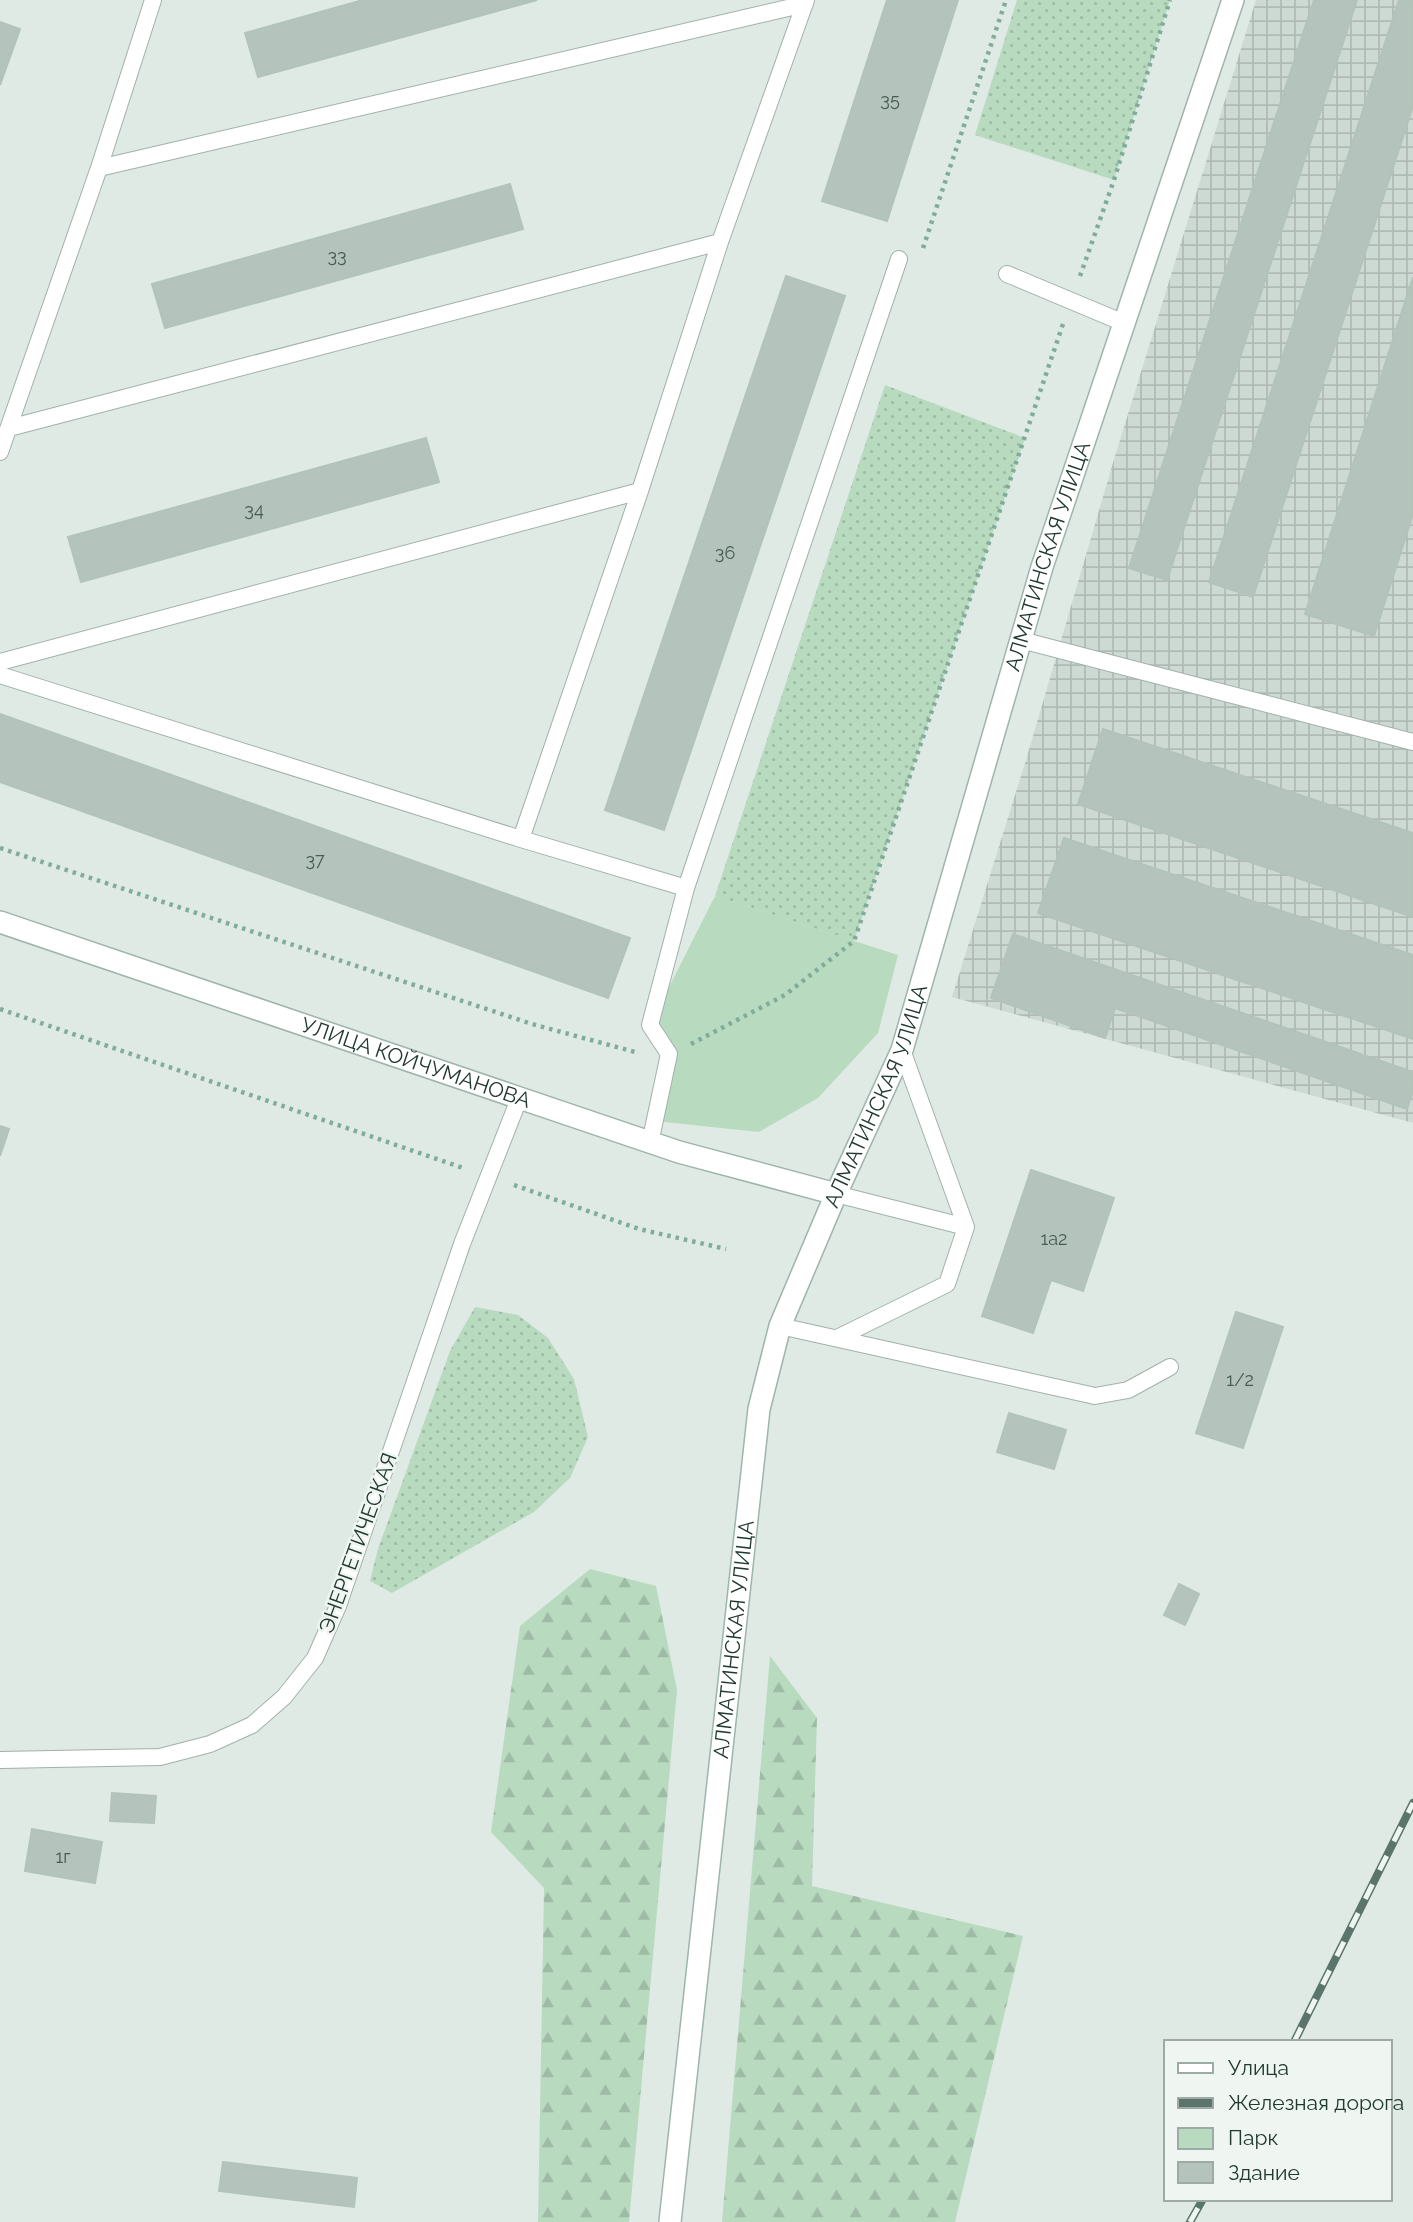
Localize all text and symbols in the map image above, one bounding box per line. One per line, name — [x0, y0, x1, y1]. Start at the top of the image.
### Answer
house number: 35 — [880, 89, 900, 110]
house number: 33 — [327, 245, 347, 266]
street label: АЛМАТИНСКАЯ УЛИЦА — [999, 438, 1095, 674]
house number: 34 — [244, 499, 264, 520]
house number: 36 — [715, 542, 735, 563]
house number: 37 — [305, 849, 325, 870]
street label: АЛМАТИНСКАЯ УЛИЦА — [819, 982, 932, 1211]
street label: УЛИЦА КОЙЧУМАНОВА — [298, 1012, 534, 1113]
house number: 1а2 — [1041, 1228, 1067, 1249]
house number: 1/2 — [1226, 1369, 1254, 1390]
street label: ЭНЕРГЕТИЧЕСКАЯ — [313, 1449, 402, 1636]
street label: АЛМАТИНСКАЯ УЛИЦА — [708, 1519, 759, 1760]
house number: 1г — [56, 1846, 71, 1867]
legend — [1164, 2040, 1392, 2201]
text: Улица — [1228, 2055, 1289, 2080]
text: Железная дорога — [1228, 2090, 1404, 2115]
text: Парк — [1228, 2125, 1278, 2150]
text: Здание — [1228, 2160, 1300, 2185]

